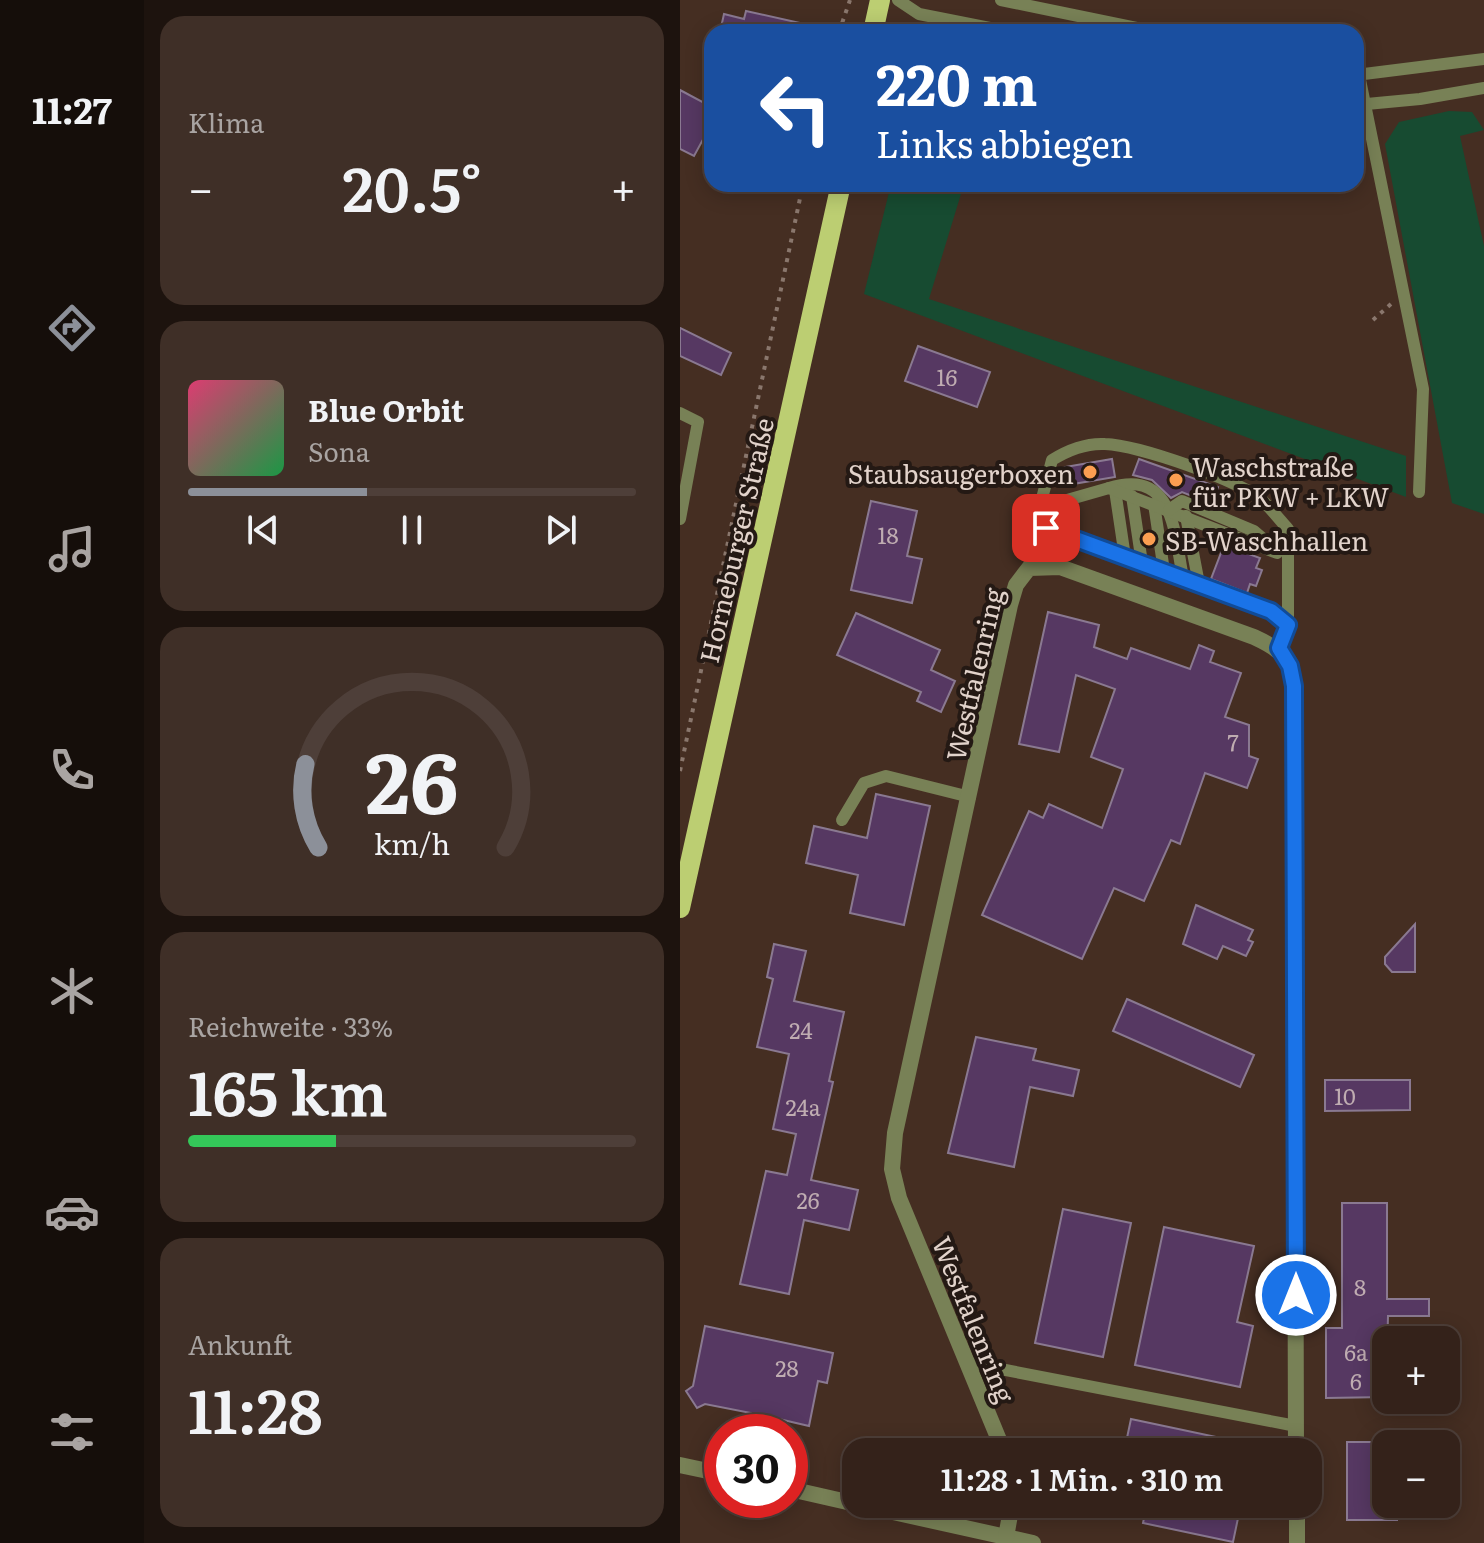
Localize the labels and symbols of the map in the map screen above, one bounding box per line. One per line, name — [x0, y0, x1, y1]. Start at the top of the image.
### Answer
house number: 16 — [937, 360, 958, 393]
street label: Horneburger Straße — [688, 414, 782, 666]
place label: Waschstraße für PKW + LKW — [1192, 446, 1389, 515]
place label: Staubsaugerboxen — [848, 453, 1074, 492]
marker: Staubsaugerboxen — [1081, 463, 1099, 481]
marker: Waschstraße für PKW + LKW — [1167, 471, 1185, 489]
pin — [1012, 494, 1080, 562]
house number: 18 — [877, 518, 899, 551]
place label: SB-Waschhallen — [1165, 520, 1368, 559]
marker: SB-Waschhallen — [1140, 530, 1158, 548]
street label: Westfalenring — [934, 583, 1012, 764]
house number: 7 — [1227, 725, 1239, 758]
house number: 24 — [789, 1013, 813, 1046]
house number: 10 — [1334, 1079, 1356, 1112]
house number: 24a — [785, 1090, 821, 1123]
house number: 26 — [797, 1183, 820, 1216]
street label: Westfalenring — [924, 1230, 1026, 1408]
position arrow — [1254, 1253, 1338, 1337]
house number: 8 — [1354, 1270, 1366, 1303]
house number: 6a — [1344, 1335, 1368, 1368]
house number: 28 — [775, 1351, 799, 1384]
house number: 6 — [1350, 1364, 1362, 1397]
speed limit sign: 30 — [704, 1414, 808, 1518]

